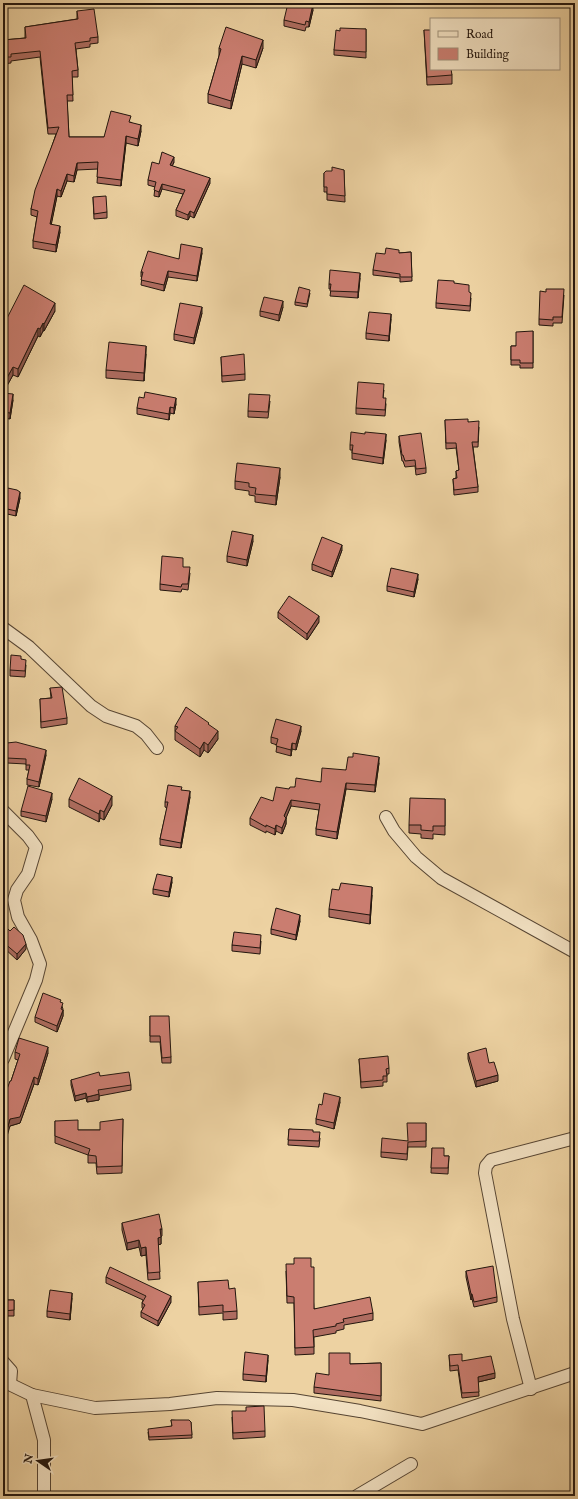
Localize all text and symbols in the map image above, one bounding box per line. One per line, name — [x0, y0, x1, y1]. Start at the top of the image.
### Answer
legend — [430, 18, 560, 70]
text: Road — [466, 27, 494, 42]
text: Building — [466, 47, 510, 62]
north arrow — [18, 1441, 58, 1481]
text: N — [21, 1452, 37, 1466]

